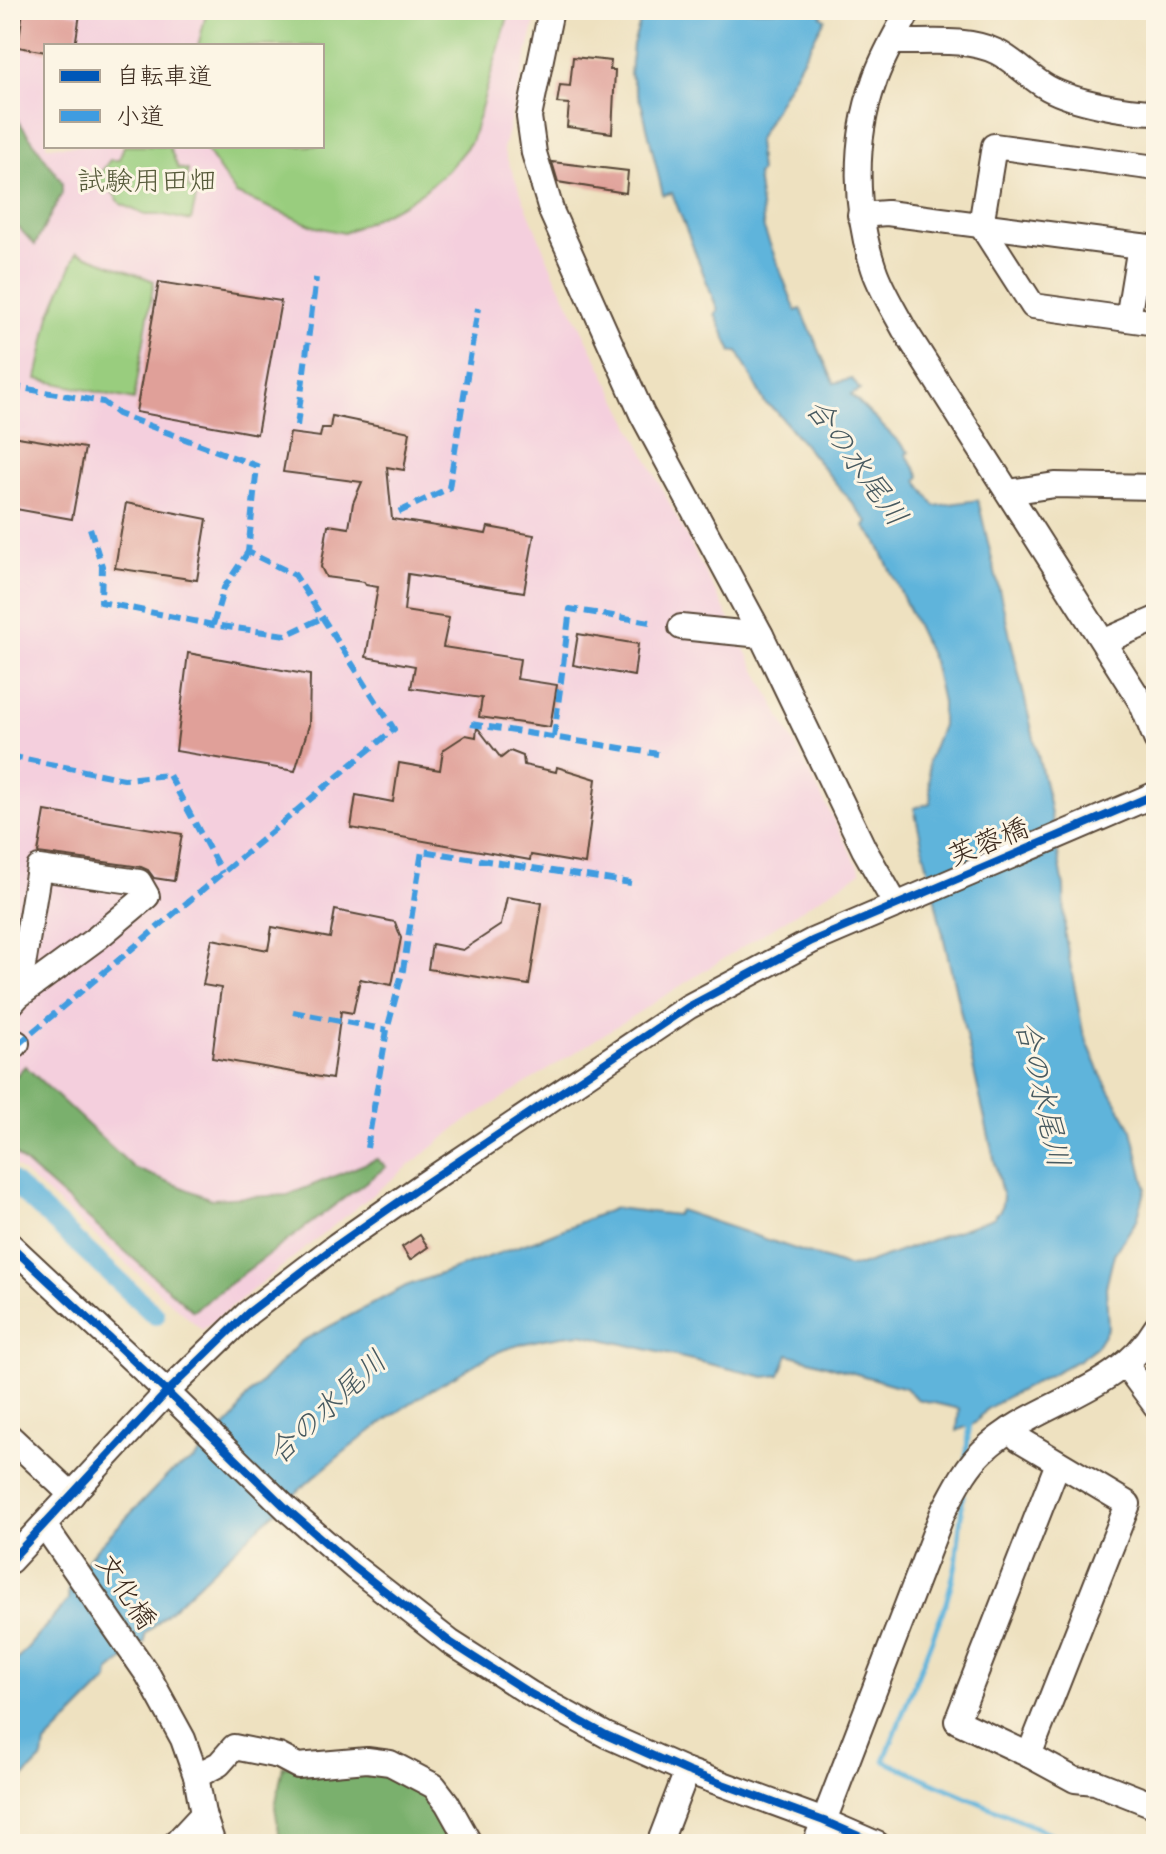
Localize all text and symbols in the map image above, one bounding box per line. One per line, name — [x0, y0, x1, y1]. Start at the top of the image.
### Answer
legend — [44, 44, 324, 148]
text: 自転車道 — [116, 62, 212, 93]
text: 小道 — [116, 102, 164, 133]
park label: 試験用田畑 — [77, 164, 217, 201]
water label: 合の水尾川 — [796, 391, 916, 535]
street label: 芙蓉橋 — [943, 810, 1035, 876]
water label: 合の水尾川 — [1006, 1017, 1077, 1172]
water label: 合の水尾川 — [260, 1343, 396, 1474]
street label: 文化橋 — [86, 1547, 164, 1638]

